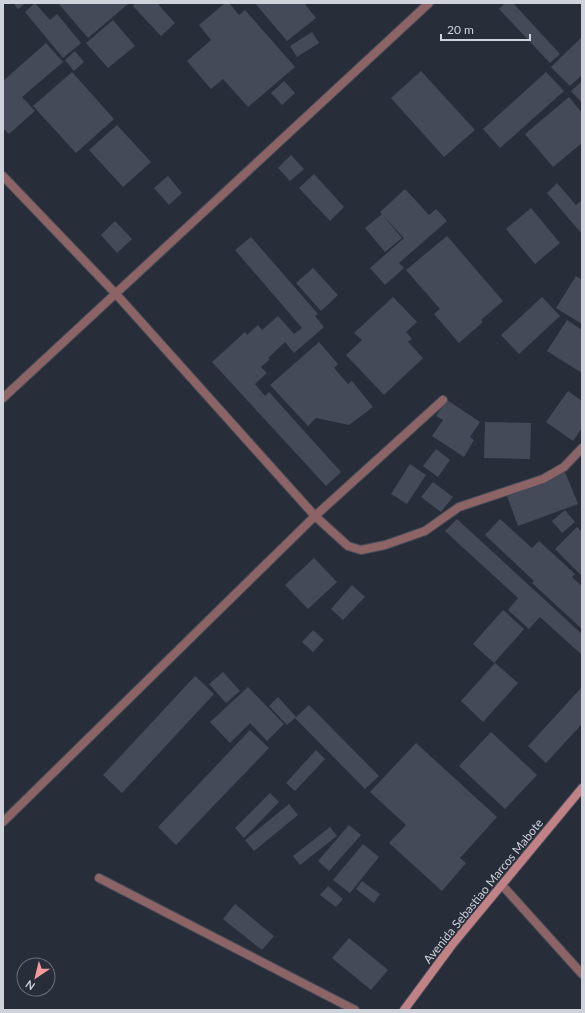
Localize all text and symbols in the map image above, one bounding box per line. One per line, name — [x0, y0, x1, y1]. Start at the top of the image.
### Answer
scale bar — [441, 16, 530, 42]
text: 20 m — [447, 22, 474, 37]
street label: Avenida Sebastiao Marcos Mabote — [420, 816, 546, 966]
north arrow — [16, 957, 56, 997]
text: N — [23, 978, 37, 993]

